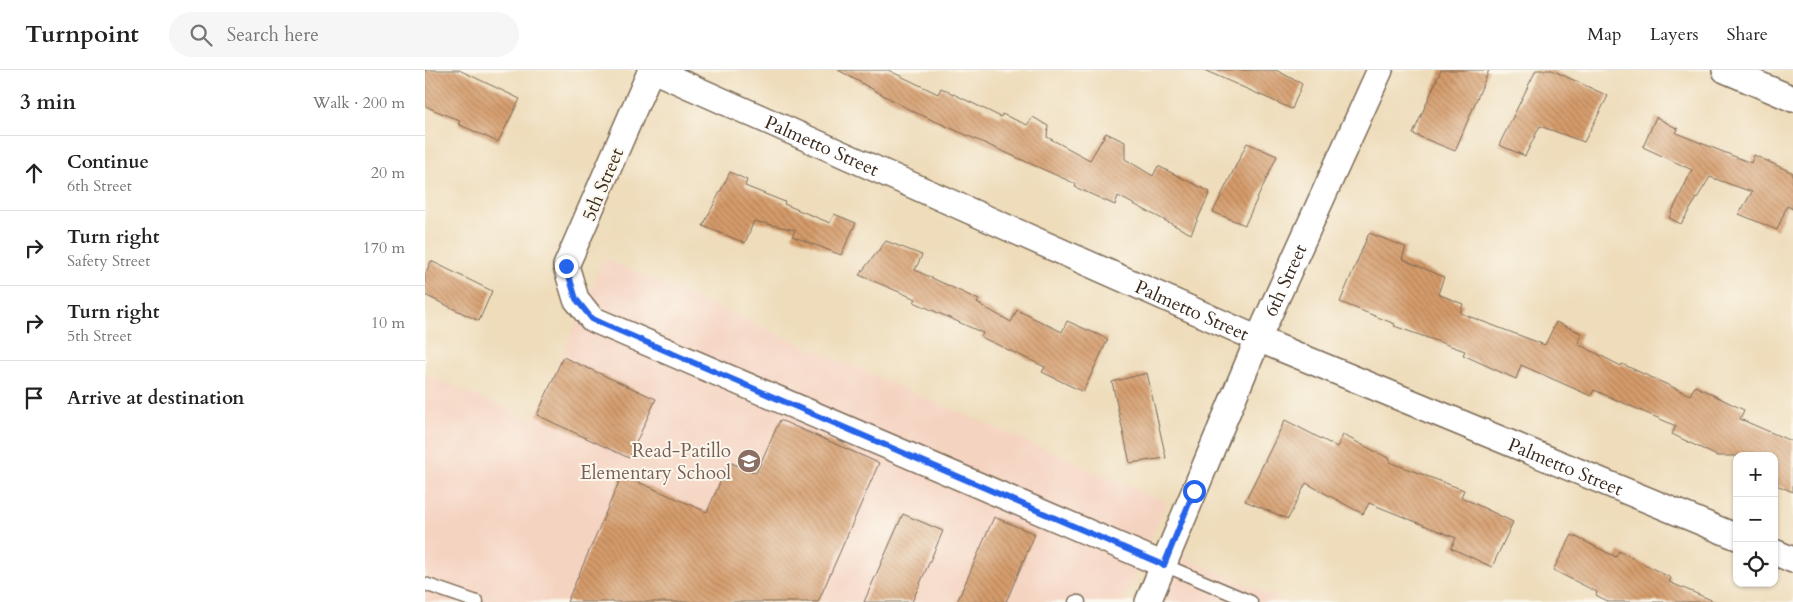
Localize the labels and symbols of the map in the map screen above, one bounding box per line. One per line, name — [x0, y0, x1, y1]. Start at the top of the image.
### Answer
street label: Palmetto Street — [761, 109, 883, 183]
street label: 5th Street — [576, 144, 630, 225]
street label: 6th Street — [1258, 240, 1313, 321]
route end — [555, 255, 578, 278]
street label: Palmetto Street — [1131, 274, 1253, 347]
street label: Palmetto Street — [1504, 432, 1627, 502]
place label: Read-Patillo Elementary School — [580, 438, 731, 486]
school or university icon: Read-Patillo Elementary School — [736, 448, 762, 474]
route start — [1183, 480, 1206, 503]

